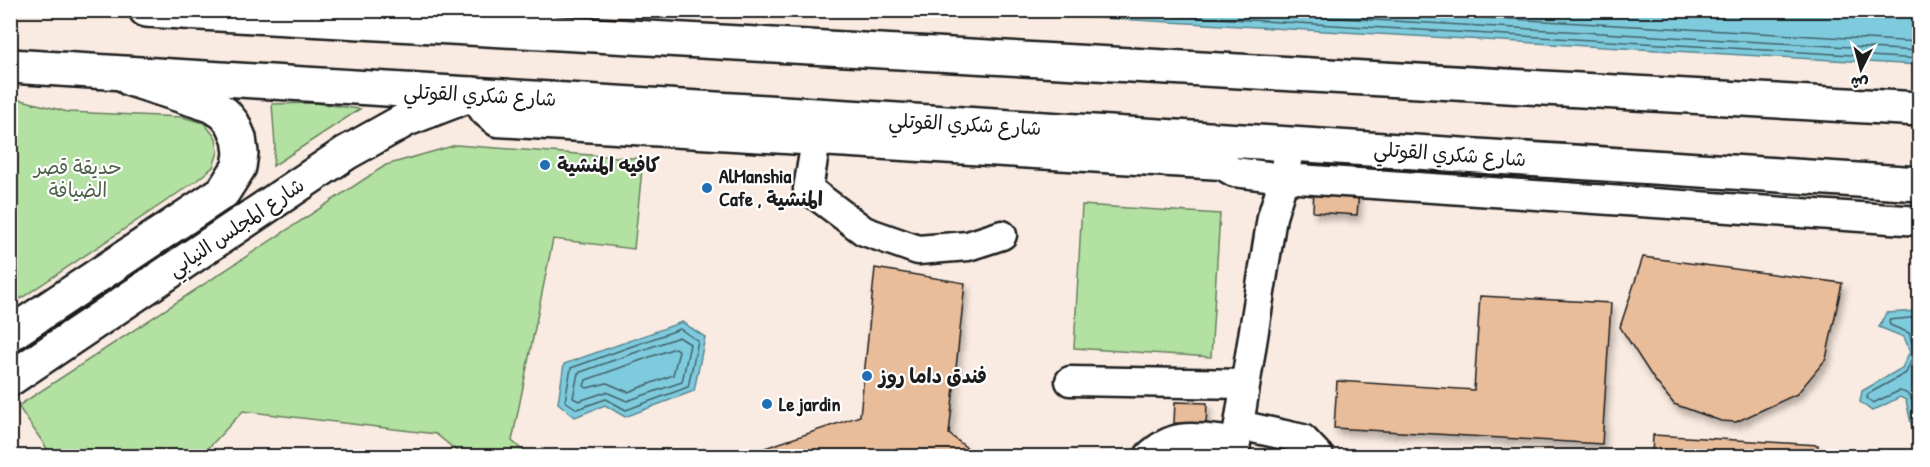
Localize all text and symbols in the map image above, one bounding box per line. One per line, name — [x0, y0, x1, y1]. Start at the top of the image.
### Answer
north arrow — [1831, 39, 1891, 99]
text: ش — [1850, 72, 1869, 96]
street label: شارع شكري القوتلي — [403, 77, 557, 117]
street label: شارع شكري القوتلي — [888, 106, 1042, 146]
street label: شارع شكري القوتلي — [1373, 135, 1527, 177]
place label: كافيه المنشية — [557, 151, 660, 178]
park label: حديقة قصر الضيافة — [32, 153, 122, 203]
marker: كافيه المنشية — [538, 158, 552, 172]
place label: AlManshia Cafe , المنشية — [719, 162, 823, 212]
street label: شارع المجلس النيابي — [162, 171, 312, 286]
marker: AlManshia Cafe , المنشية — [700, 181, 714, 195]
place label: فندق داما روز — [877, 362, 987, 389]
marker: فندق داما روز — [860, 369, 874, 383]
place label: Le jardin — [779, 390, 841, 417]
marker: Le jardin — [760, 397, 774, 411]

